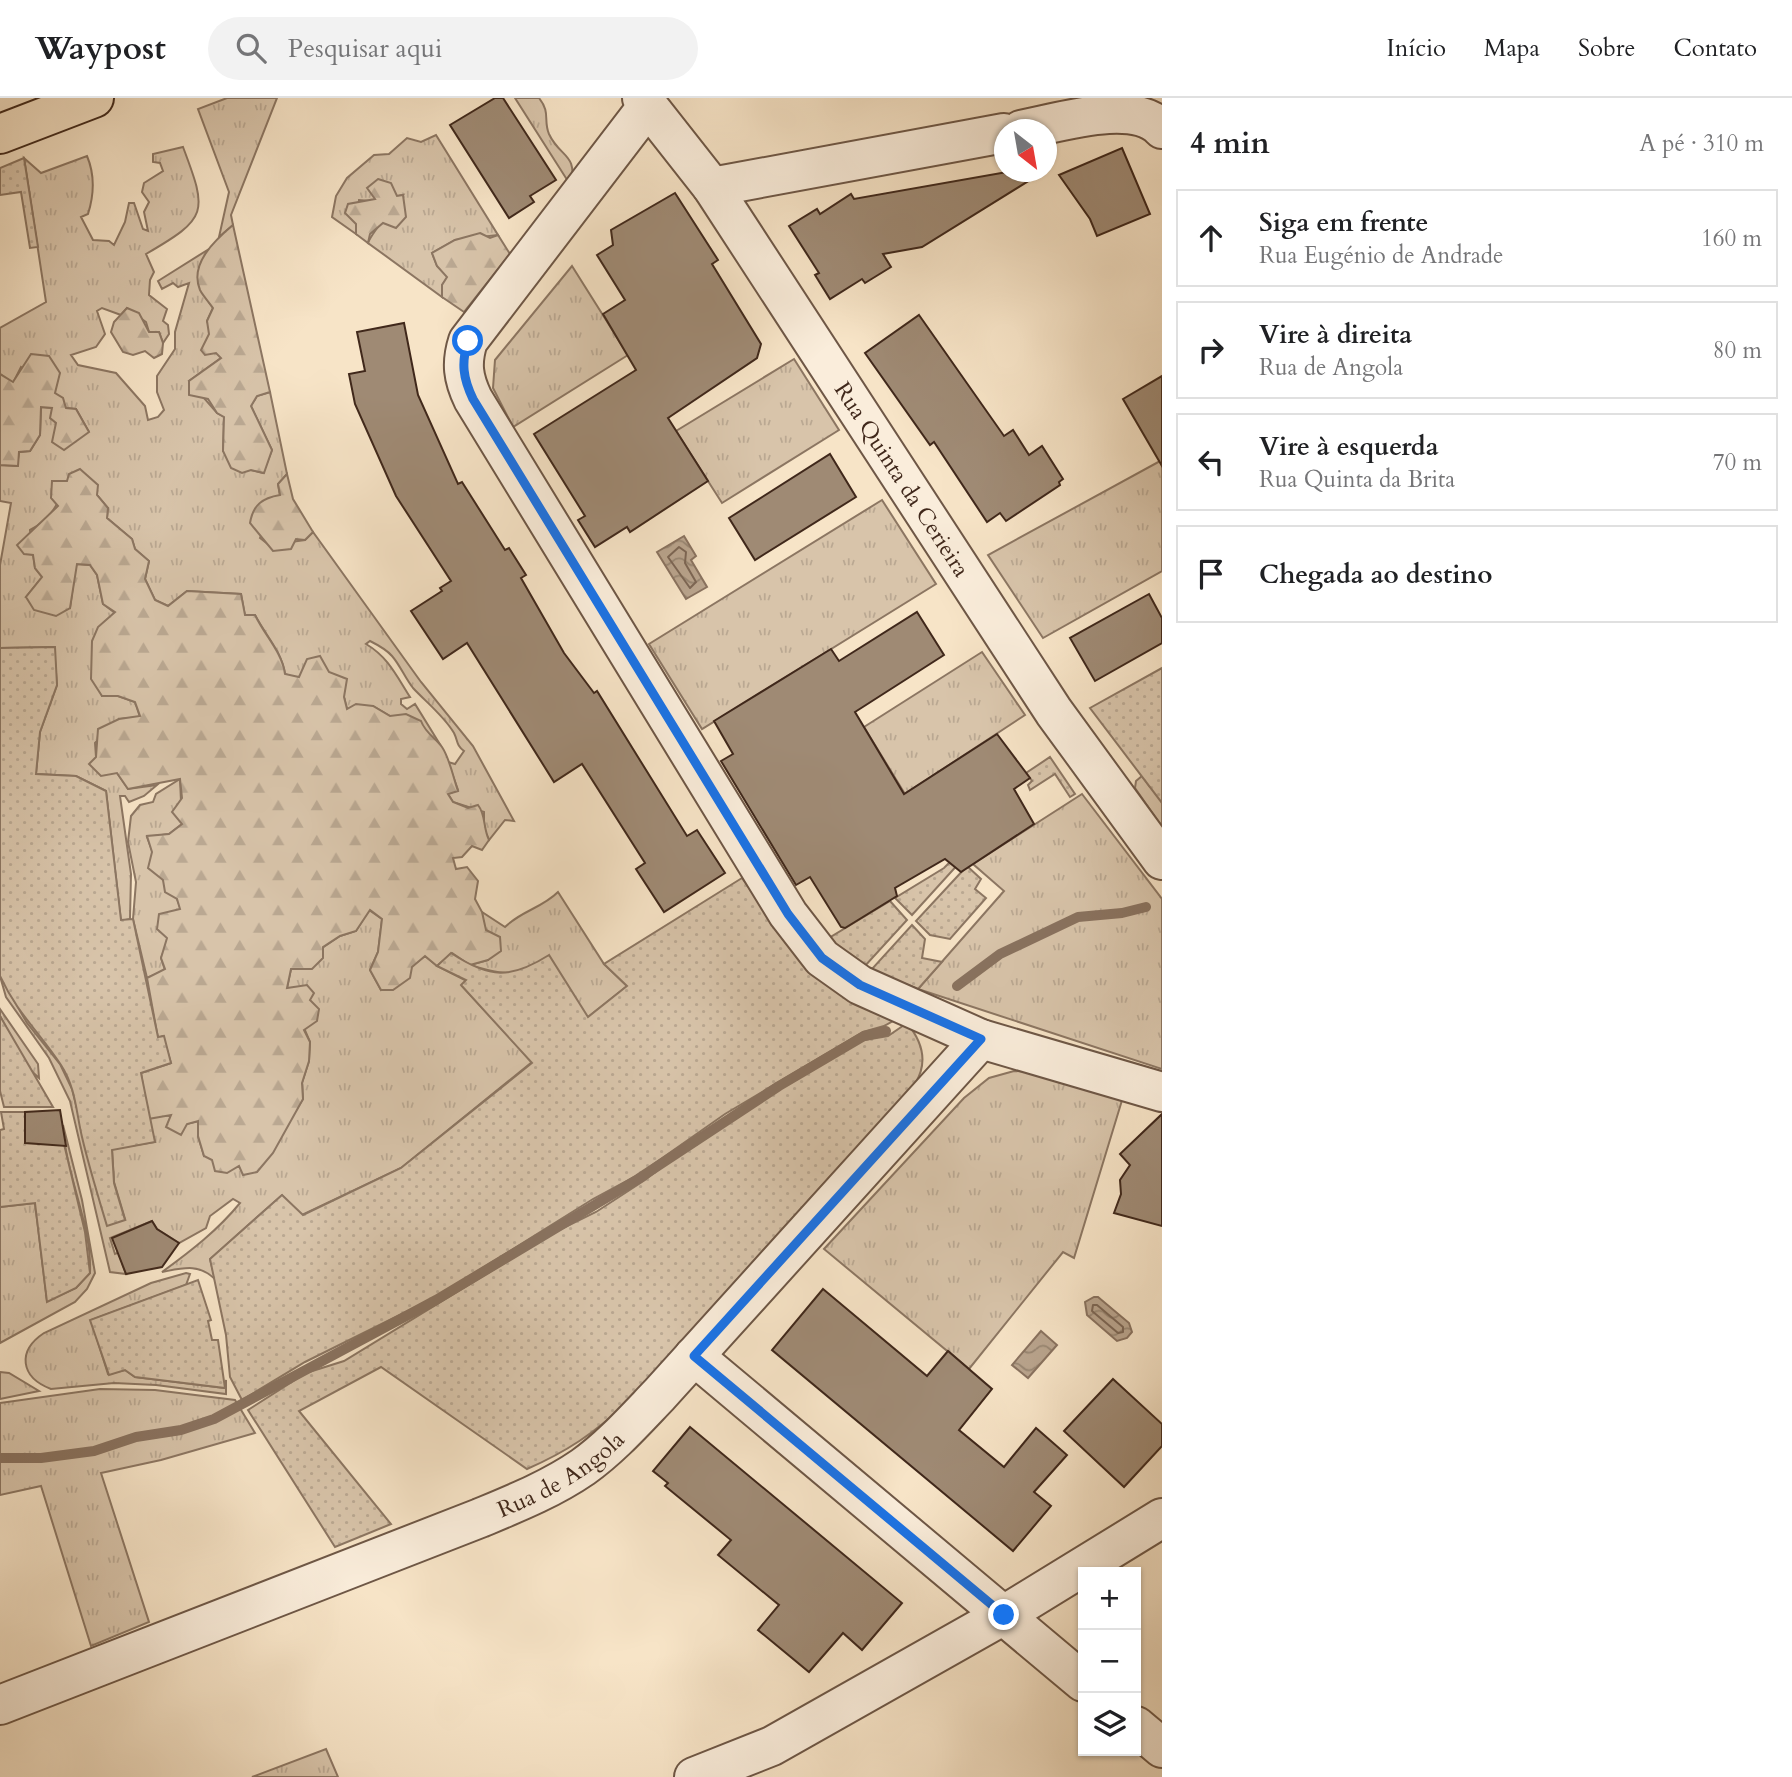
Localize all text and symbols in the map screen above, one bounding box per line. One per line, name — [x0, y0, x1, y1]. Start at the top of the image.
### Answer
search box — [208, 17, 698, 80]
text: Waypost — [35, 26, 166, 71]
icon: search — [232, 29, 270, 67]
text: Pesquisar aqui — [288, 31, 442, 66]
text: Início — [1387, 32, 1446, 65]
text: Mapa — [1484, 32, 1540, 65]
text: Sobre — [1578, 32, 1636, 65]
text: Contato — [1674, 32, 1757, 65]
north arrow — [994, 119, 1057, 182]
text: 4 min — [1190, 123, 1270, 164]
text: A pé · 310 m — [1640, 128, 1764, 159]
text: Siga em frente — [1259, 205, 1428, 240]
icon: ahead — [1192, 219, 1230, 257]
text: 160 m — [1701, 223, 1762, 254]
text: Rua Eugénio de Andrade — [1259, 240, 1504, 271]
text: Vire à direita — [1259, 317, 1412, 352]
route start — [452, 325, 483, 356]
icon: right — [1192, 331, 1230, 369]
text: 80 m — [1713, 335, 1762, 366]
text: Rua de Angola — [1259, 352, 1403, 383]
street label: Rua Quinta da Cerieira — [828, 376, 977, 583]
text: Vire à esquerda — [1259, 429, 1439, 464]
icon: left — [1192, 443, 1230, 481]
text: 70 m — [1713, 447, 1762, 478]
text: Rua Quinta da Brita — [1259, 464, 1455, 495]
icon: arrive — [1192, 555, 1230, 593]
text: Chegada ao destino — [1259, 557, 1492, 592]
street label: Rua de Angola — [492, 1424, 631, 1525]
map controls — [1078, 1567, 1141, 1756]
button: + — [1078, 1567, 1141, 1630]
route end — [988, 1599, 1019, 1630]
button: − — [1078, 1630, 1141, 1693]
button: layers — [1078, 1693, 1141, 1756]

